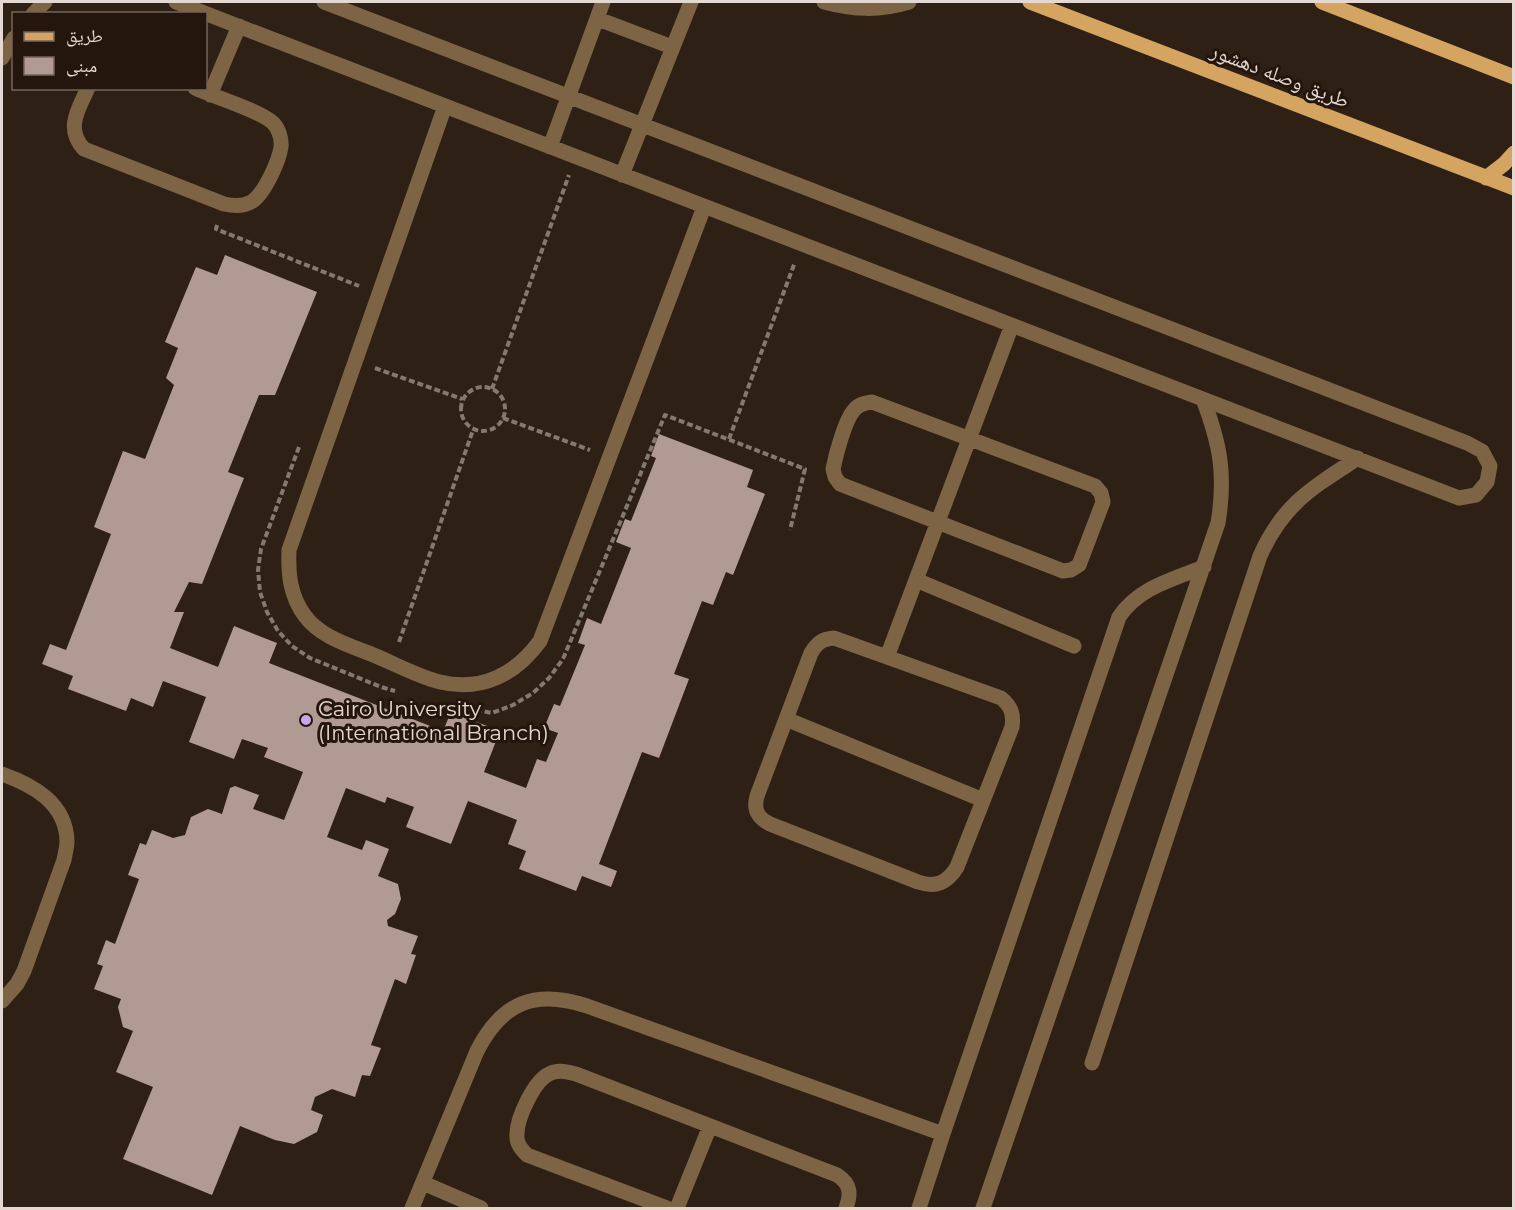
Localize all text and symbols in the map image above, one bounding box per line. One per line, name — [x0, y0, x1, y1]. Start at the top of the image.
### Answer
legend — [12, 12, 207, 90]
text: طريق — [66, 25, 103, 47]
street label: طريق وصله دهشور — [1206, 37, 1353, 114]
text: مبنى — [66, 55, 97, 77]
place label: Cairo University (International Branch) — [318, 696, 549, 745]
marker: Cairo University (International Branch) — [299, 713, 313, 727]

